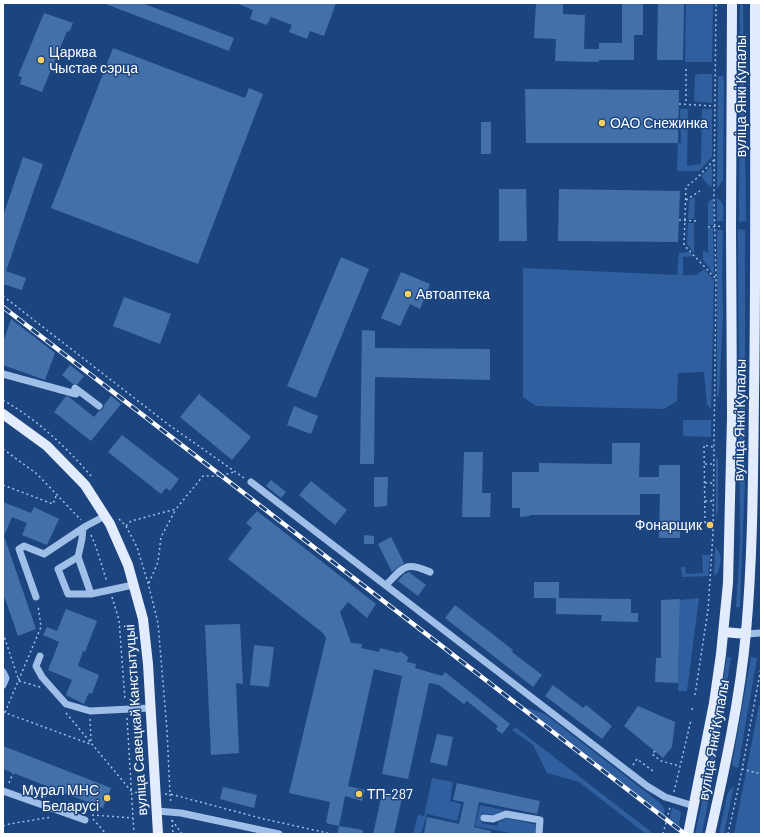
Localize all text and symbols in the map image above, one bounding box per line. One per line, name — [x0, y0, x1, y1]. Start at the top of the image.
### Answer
street label: вуліца Янкі Купалы — [733, 35, 749, 157]
place label: Царква Чыстае сэрца — [49, 44, 138, 76]
marker: Царква Чыстае сэрца — [36, 55, 46, 65]
place label: ОАО Снежинка — [610, 115, 708, 131]
marker: ОАО Снежинка — [597, 118, 607, 128]
place label: Автоаптека — [416, 286, 490, 302]
marker: Автоаптека — [403, 289, 413, 299]
street label: вуліца Янкі Купалы — [731, 359, 749, 481]
place label: Фонарщик — [635, 517, 702, 533]
marker: Фонарщик — [705, 520, 715, 530]
street label: вуліца Савецкай Канстытуцыі — [121, 624, 151, 816]
street label: вуліца Янкі Купалы — [695, 678, 733, 802]
place label: Мурал МНС Беларусі — [22, 782, 99, 814]
place label: ТП-287 — [367, 786, 413, 802]
marker: ТП-287 — [354, 789, 364, 799]
marker: Мурал МНС Беларусі — [102, 793, 112, 803]

